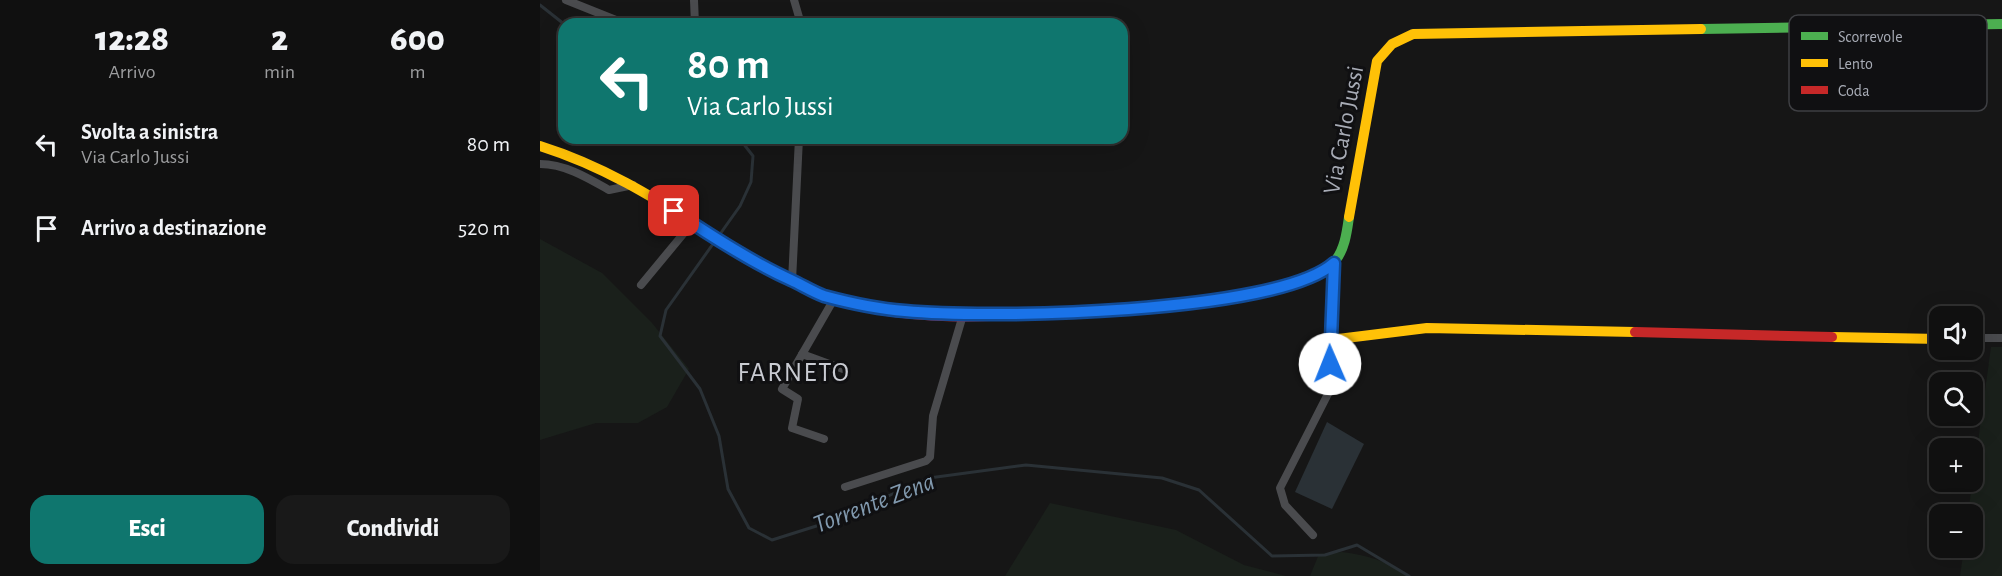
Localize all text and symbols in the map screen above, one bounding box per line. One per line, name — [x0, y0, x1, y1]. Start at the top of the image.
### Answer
legend — [1789, 15, 1987, 111]
text: 12:28 — [95, 21, 169, 57]
text: 2 — [271, 21, 288, 57]
text: 600 — [390, 21, 445, 57]
text: Scorrevole — [1838, 29, 1903, 45]
icon: left — [588, 42, 666, 120]
text: 80 m — [687, 44, 770, 86]
text: Lento — [1838, 56, 1873, 72]
text: Arrivo — [108, 62, 156, 82]
text: min — [264, 62, 295, 82]
text: m — [410, 62, 426, 82]
street label: Via Carlo Jussi — [1320, 64, 1368, 196]
text: Coda — [1838, 83, 1870, 99]
text: Via Carlo Jussi — [687, 93, 833, 120]
text: Svolta a sinistra — [81, 121, 218, 143]
icon: left — [30, 128, 63, 161]
text: 80 m — [467, 133, 510, 155]
text: Via Carlo Jussi — [81, 147, 189, 167]
pin — [648, 185, 699, 236]
icon: arrive — [657, 194, 690, 227]
icon: arrive — [30, 212, 63, 245]
text: Arrivo a destinazione — [81, 217, 266, 239]
text: 520 m — [458, 217, 510, 239]
map controls — [1929, 306, 1983, 558]
button: sound — [1929, 306, 1983, 360]
position arrow — [1298, 332, 1362, 396]
district label: FARNETO — [738, 359, 850, 386]
button: search — [1929, 372, 1983, 426]
button: + — [1929, 438, 1983, 492]
water label: Torrente Zena — [810, 468, 938, 538]
button: Esci — [30, 495, 264, 564]
button: Condividi — [276, 495, 510, 564]
button: − — [1929, 504, 1983, 558]

